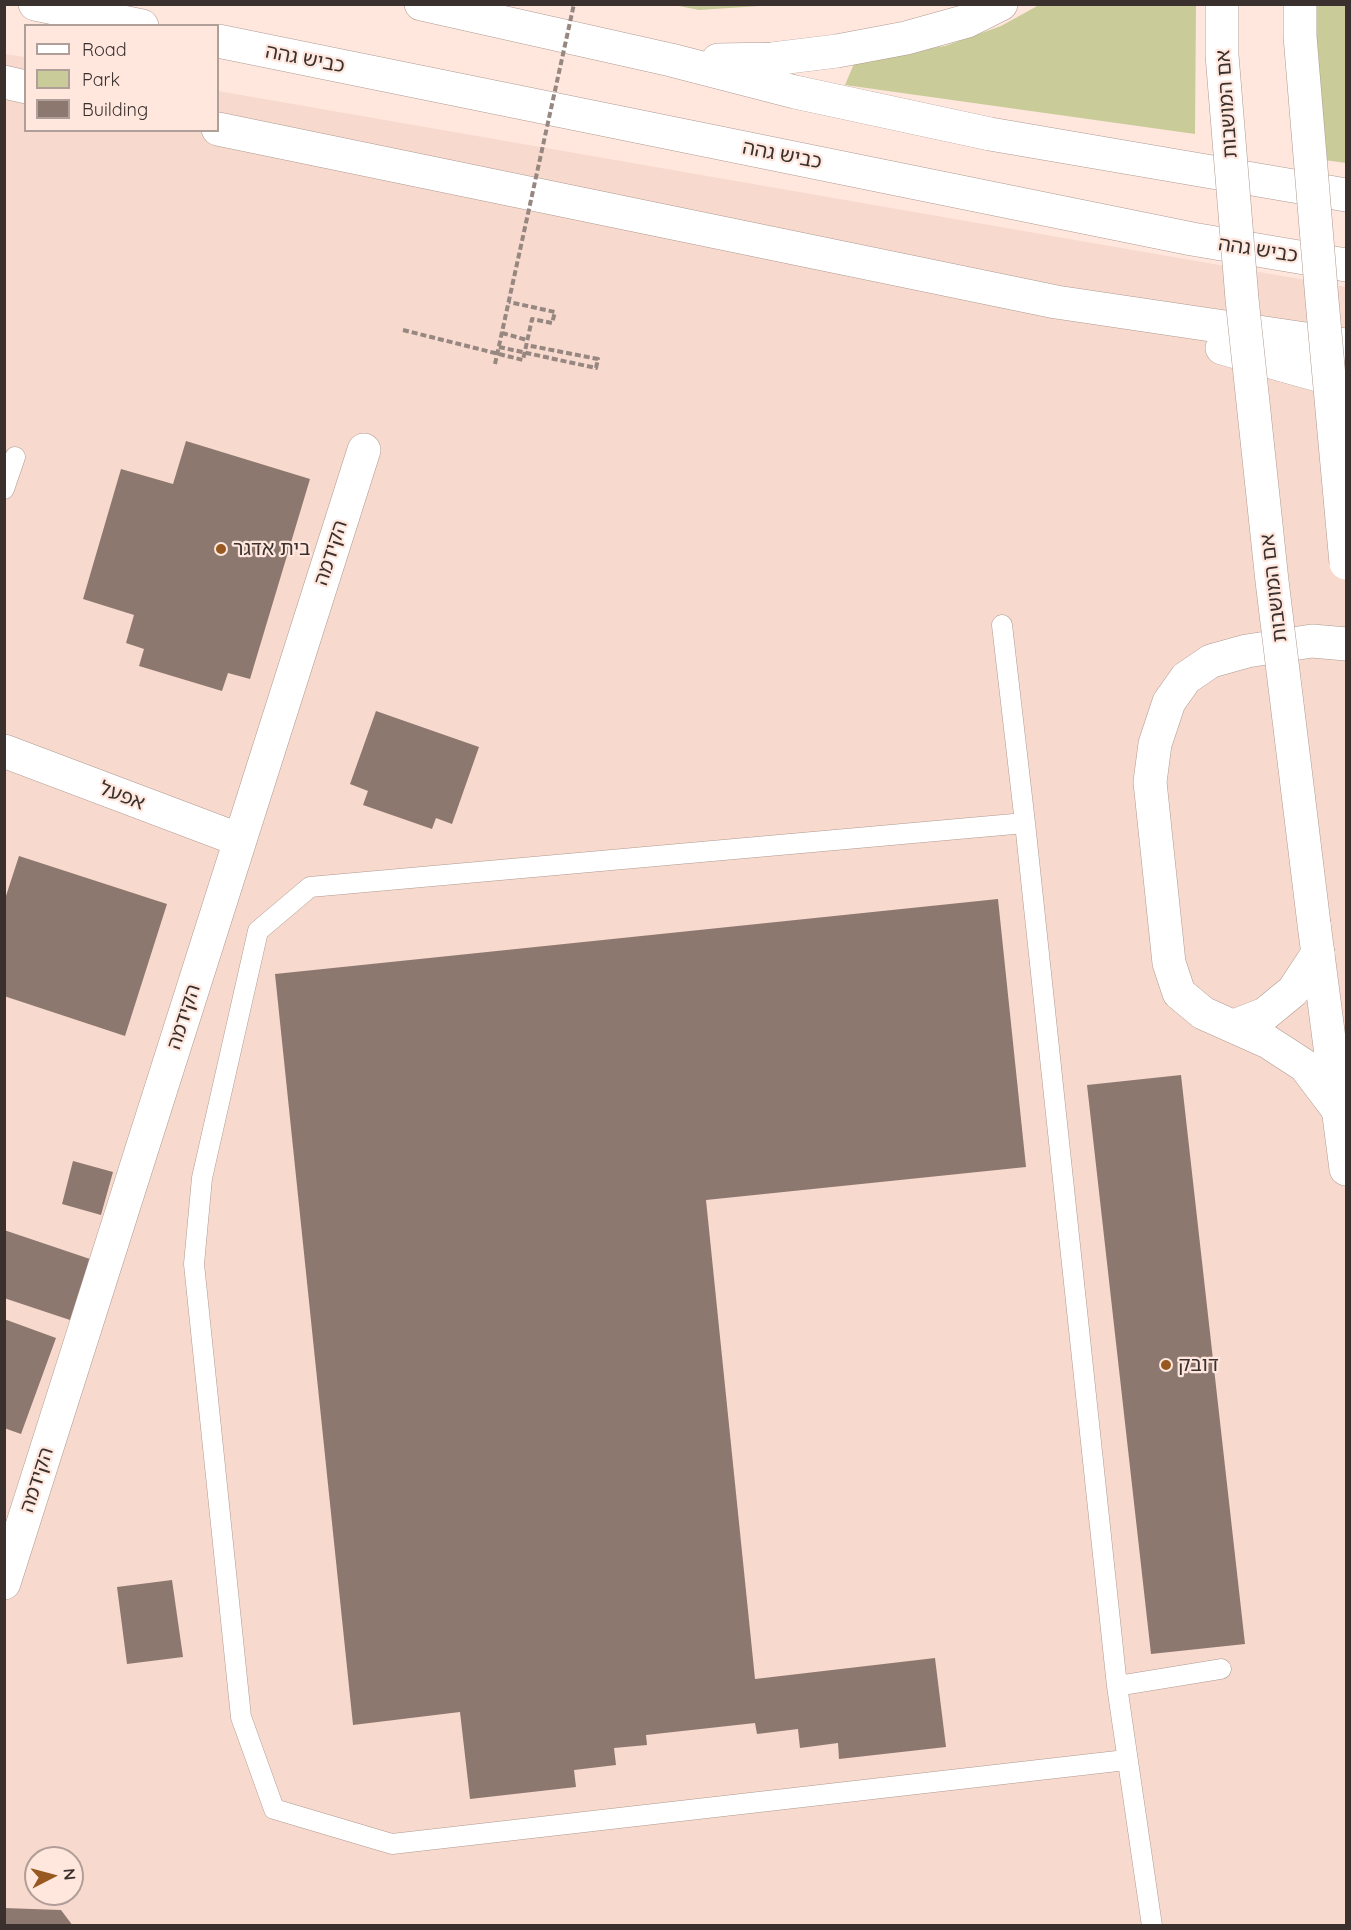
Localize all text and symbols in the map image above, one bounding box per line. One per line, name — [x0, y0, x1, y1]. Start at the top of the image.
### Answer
legend — [24, 24, 219, 132]
text: Road — [82, 38, 127, 61]
street label: כביש גהה — [263, 40, 347, 78]
street label: אם המושבות — [1211, 49, 1243, 159]
text: Park — [82, 68, 120, 91]
text: Building — [82, 98, 148, 121]
street label: כביש גהה — [740, 136, 824, 174]
street label: כביש גהה — [1216, 232, 1300, 268]
street label: הקידמה — [309, 517, 353, 589]
street label: אם המושבות — [1255, 533, 1293, 643]
place label: בית אדגר — [233, 537, 311, 561]
marker: בית אדגר — [214, 542, 228, 556]
street label: אפעל — [96, 776, 148, 816]
street label: הקידמה — [162, 981, 206, 1053]
place label: דובק — [1178, 1353, 1219, 1377]
marker: דובק — [1159, 1358, 1173, 1372]
street label: הקידמה — [15, 1444, 59, 1516]
north arrow — [24, 1846, 84, 1906]
text: N — [59, 1867, 80, 1881]

